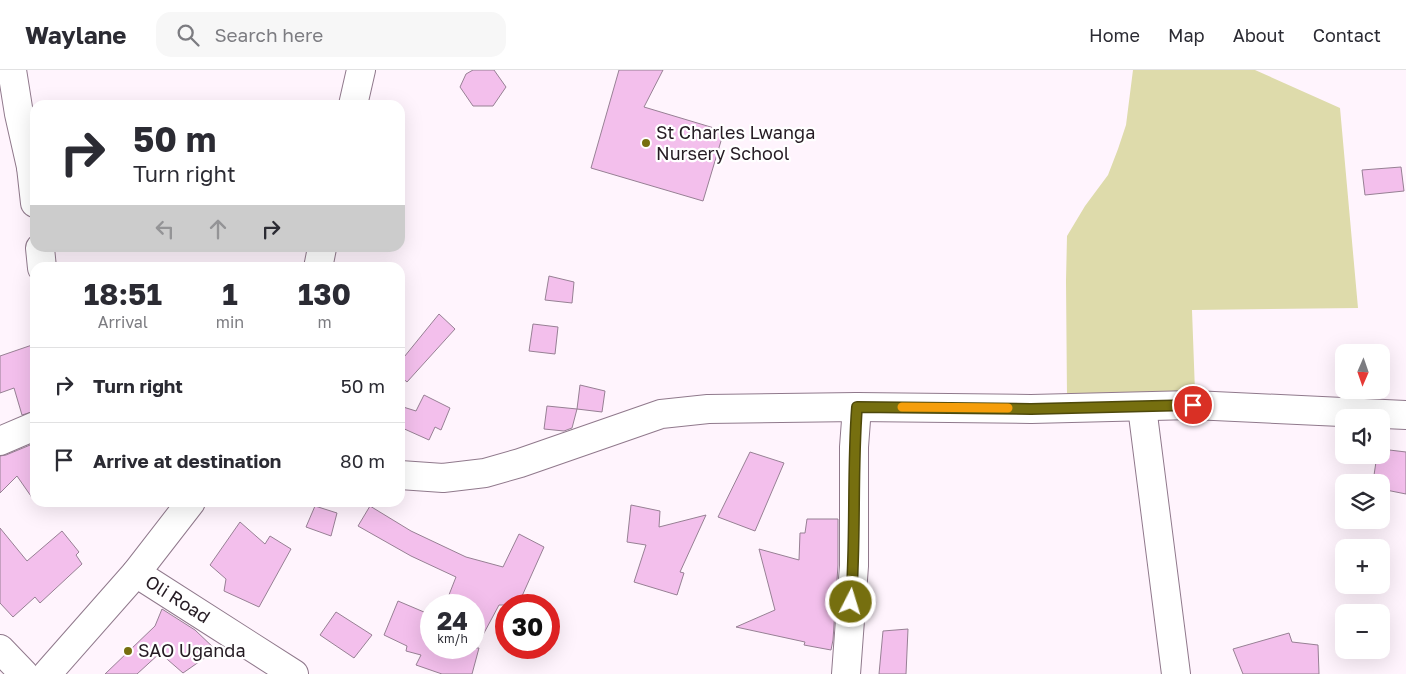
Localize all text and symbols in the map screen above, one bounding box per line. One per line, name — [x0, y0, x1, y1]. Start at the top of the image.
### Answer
search box — [156, 12, 506, 57]
text: Waylane — [25, 20, 126, 49]
icon: search — [174, 21, 202, 49]
text: Search here — [214, 23, 323, 46]
text: Home — [1089, 24, 1140, 46]
text: Map — [1168, 24, 1205, 46]
text: About — [1233, 24, 1285, 46]
text: Contact — [1313, 24, 1381, 46]
text: 50 m — [133, 118, 216, 160]
icon: right — [50, 120, 115, 185]
place label: St Charles Lwanga Nursery School — [656, 121, 815, 164]
marker: St Charles Lwanga Nursery School — [640, 137, 652, 149]
text: Turn right — [133, 160, 236, 187]
icon: left — [151, 215, 179, 243]
icon: ahead — [204, 215, 232, 243]
icon: right — [257, 215, 285, 243]
text: 18:51 — [84, 276, 162, 312]
text: 1 — [222, 276, 238, 312]
text: 130 — [298, 276, 351, 312]
text: Arrival — [98, 312, 148, 332]
text: min — [216, 312, 244, 332]
text: m — [317, 312, 332, 332]
north arrow — [1335, 344, 1390, 399]
map controls — [1335, 344, 1390, 659]
icon: right — [50, 371, 78, 399]
text: Turn right — [93, 374, 183, 397]
text: 50 m — [341, 374, 385, 397]
pin — [1172, 384, 1214, 426]
icon: arrive — [1179, 391, 1207, 419]
button: sound — [1335, 409, 1390, 464]
icon: arrive — [50, 446, 78, 474]
text: Arrive at destination — [93, 449, 281, 472]
text: 80 m — [340, 449, 385, 472]
button: layers — [1335, 474, 1390, 529]
button: + — [1335, 539, 1390, 594]
street label: Oli Road — [141, 570, 214, 627]
position arrow — [824, 575, 876, 627]
speed limit sign: 30 — [495, 594, 560, 659]
button: − — [1335, 604, 1390, 659]
text: 24 — [437, 605, 468, 636]
text: km/h — [437, 631, 468, 646]
place label: SAO Uganda — [138, 639, 246, 661]
marker: SAO Uganda — [122, 645, 134, 657]

